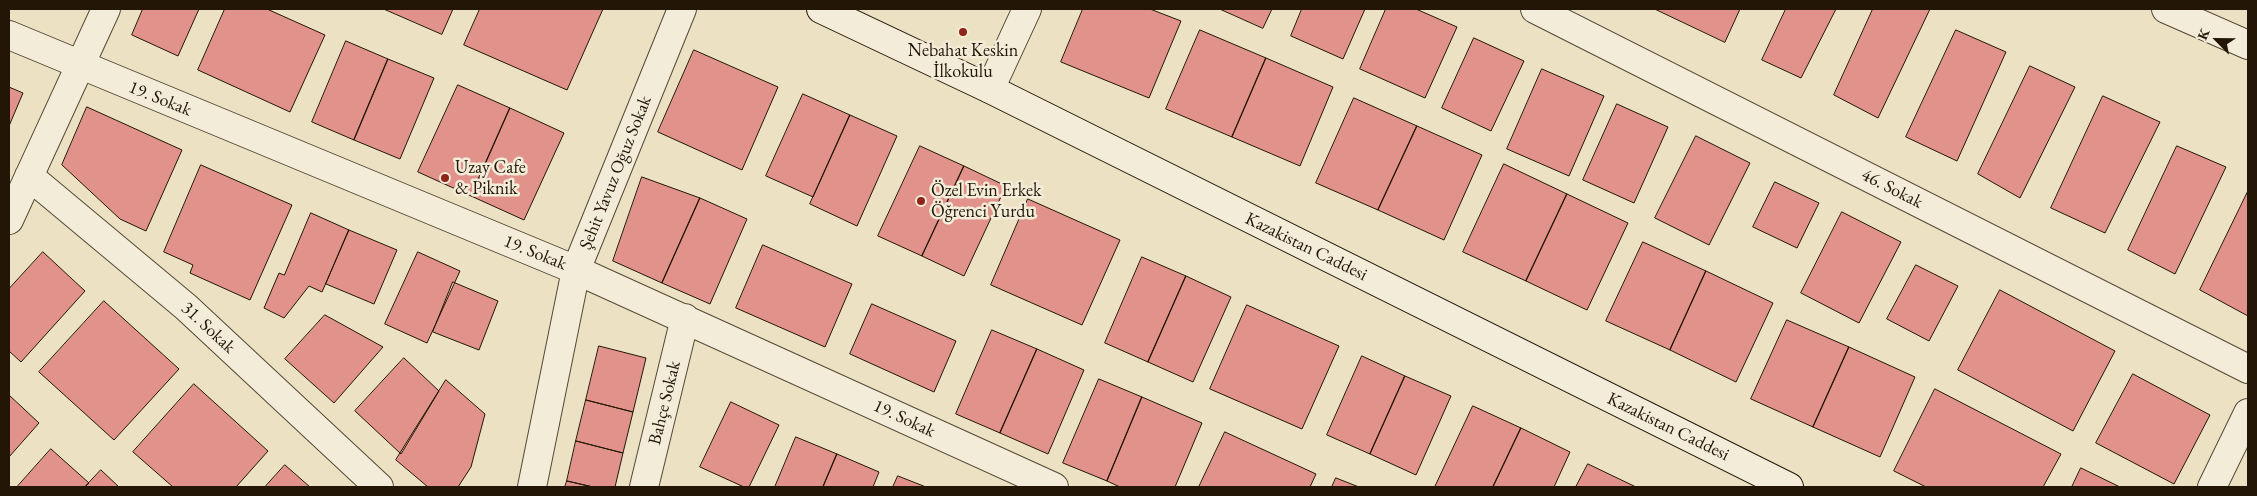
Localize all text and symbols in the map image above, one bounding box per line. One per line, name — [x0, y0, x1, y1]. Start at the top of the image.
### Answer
north arrow — [2192, 15, 2242, 65]
marker: Nebahat Keskin İlkokulu — [957, 26, 969, 38]
text: K — [2193, 26, 2214, 43]
place label: Nebahat Keskin İlkokulu — [908, 40, 1018, 82]
street label: 19. Sokak — [125, 77, 195, 121]
street label: Şehit Yavuz Oğuz Sokak — [575, 93, 657, 253]
place label: Uzay Cafe & Piknik — [455, 157, 526, 200]
street label: 46. Sokak — [1858, 164, 1926, 214]
marker: Uzay Cafe & Piknik — [439, 172, 451, 184]
place label: Özel Evin Erkek Öğrenci Yurdu — [931, 180, 1042, 222]
marker: Özel Evin Erkek Öğrenci Yurdu — [915, 195, 927, 207]
street label: Kazakistan Caddesi — [1241, 208, 1371, 286]
street label: 19. Sokak — [500, 231, 570, 275]
street label: 31. Sokak — [176, 298, 240, 358]
street label: Bahçe Sokak — [644, 359, 686, 447]
street label: Kazakistan Caddesi — [1603, 388, 1733, 466]
street label: 19. Sokak — [869, 395, 939, 443]

